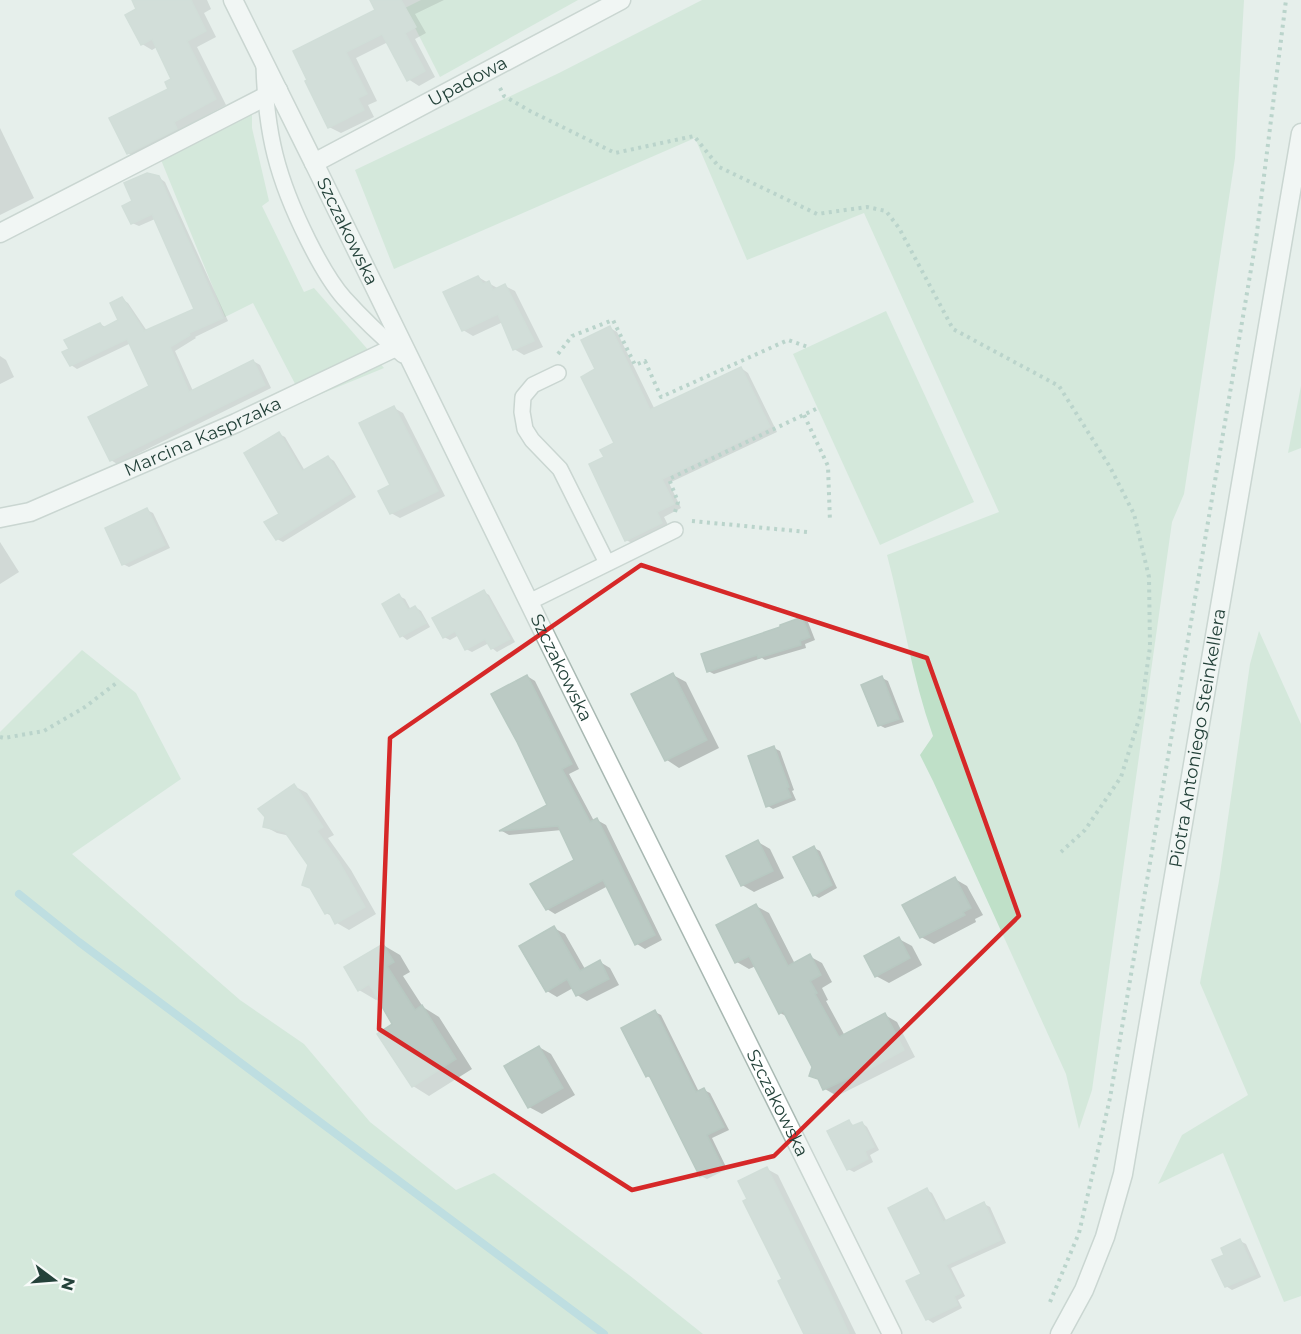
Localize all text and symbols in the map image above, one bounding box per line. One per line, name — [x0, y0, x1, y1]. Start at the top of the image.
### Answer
street label: Upadowa — [424, 51, 511, 111]
street label: Szczakowska — [312, 174, 383, 289]
street label: Marcina Kasprzaka — [121, 392, 285, 481]
street label: Piotra Antoniego Steinkellera — [1165, 607, 1231, 869]
street label: Szczakowska — [525, 610, 597, 725]
street label: Szczakowska — [741, 1046, 813, 1160]
north arrow — [24, 1250, 84, 1310]
text: N — [57, 1275, 79, 1293]

